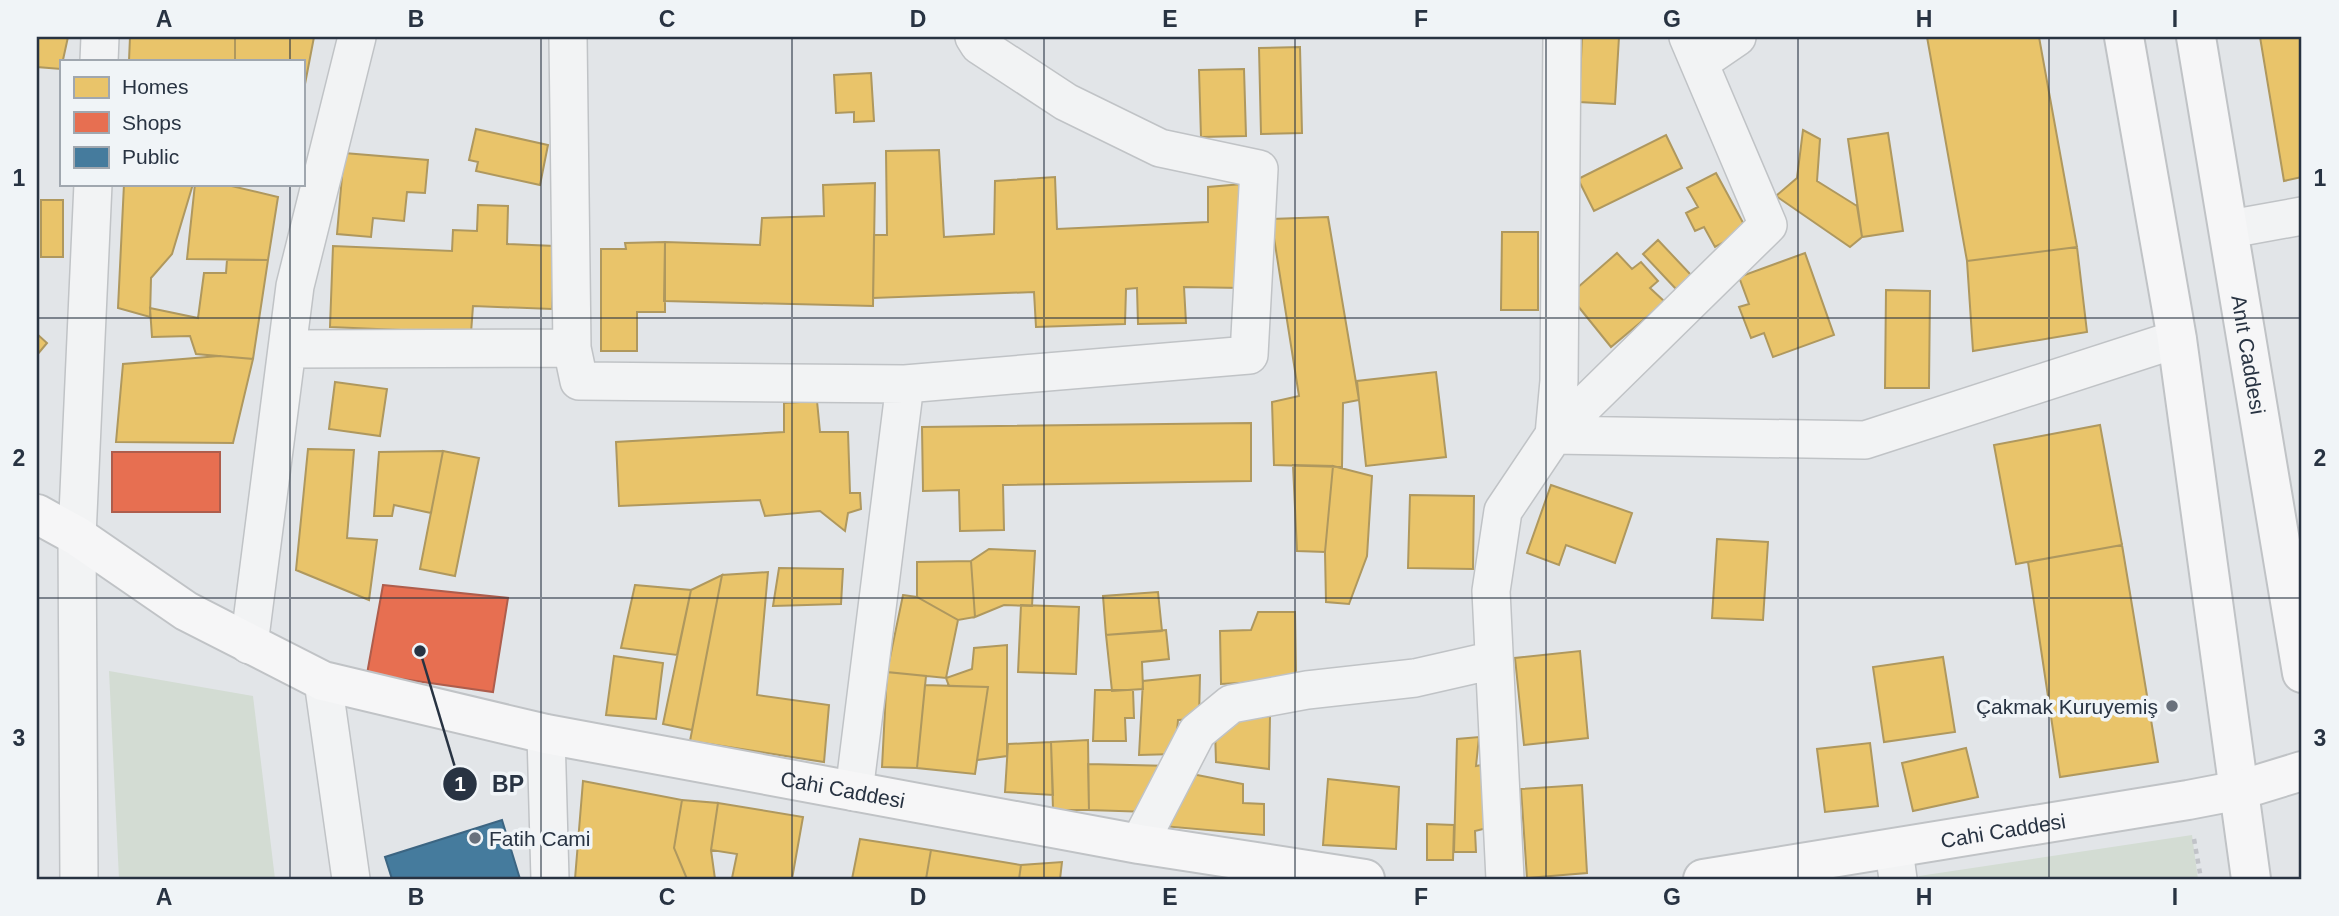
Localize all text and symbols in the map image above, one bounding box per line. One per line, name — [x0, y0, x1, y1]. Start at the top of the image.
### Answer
text: A — [156, 6, 172, 32]
text: B — [408, 6, 424, 32]
text: C — [659, 6, 675, 32]
text: D — [910, 6, 926, 32]
text: E — [1162, 6, 1178, 32]
text: F — [1414, 6, 1428, 32]
text: G — [1663, 6, 1681, 32]
text: H — [1916, 6, 1932, 32]
text: I — [2172, 6, 2178, 32]
legend — [60, 60, 304, 186]
text: Homes — [122, 75, 189, 98]
text: Shops — [122, 111, 182, 134]
text: Public — [122, 145, 179, 168]
text: 1 — [13, 165, 26, 191]
text: 1 — [2314, 165, 2327, 191]
street label: Anıt Caddesi — [2228, 293, 2270, 416]
text: 2 — [13, 445, 25, 471]
text: 2 — [2314, 445, 2326, 471]
place label: Çakmak Kuruyemiş — [1976, 695, 2158, 718]
marker: Çakmak Kuruyemiş — [2164, 698, 2180, 714]
text: 3 — [13, 725, 25, 751]
text: 3 — [2314, 725, 2326, 751]
callout: BP — [443, 762, 538, 806]
street label: Cahi Caddesi — [779, 766, 907, 812]
text: BP — [492, 771, 524, 797]
text: 1 — [454, 772, 466, 795]
street label: Cahi Caddesi — [1939, 809, 2067, 852]
place label: Fatih Cami — [489, 827, 591, 850]
marker: Fatih Cami — [467, 830, 483, 846]
text: A — [156, 884, 172, 910]
text: B — [408, 884, 424, 910]
text: C — [659, 884, 675, 910]
text: D — [910, 884, 926, 910]
text: E — [1162, 884, 1178, 910]
text: F — [1414, 884, 1428, 910]
text: G — [1663, 884, 1681, 910]
text: H — [1916, 884, 1932, 910]
text: I — [2172, 884, 2178, 910]

